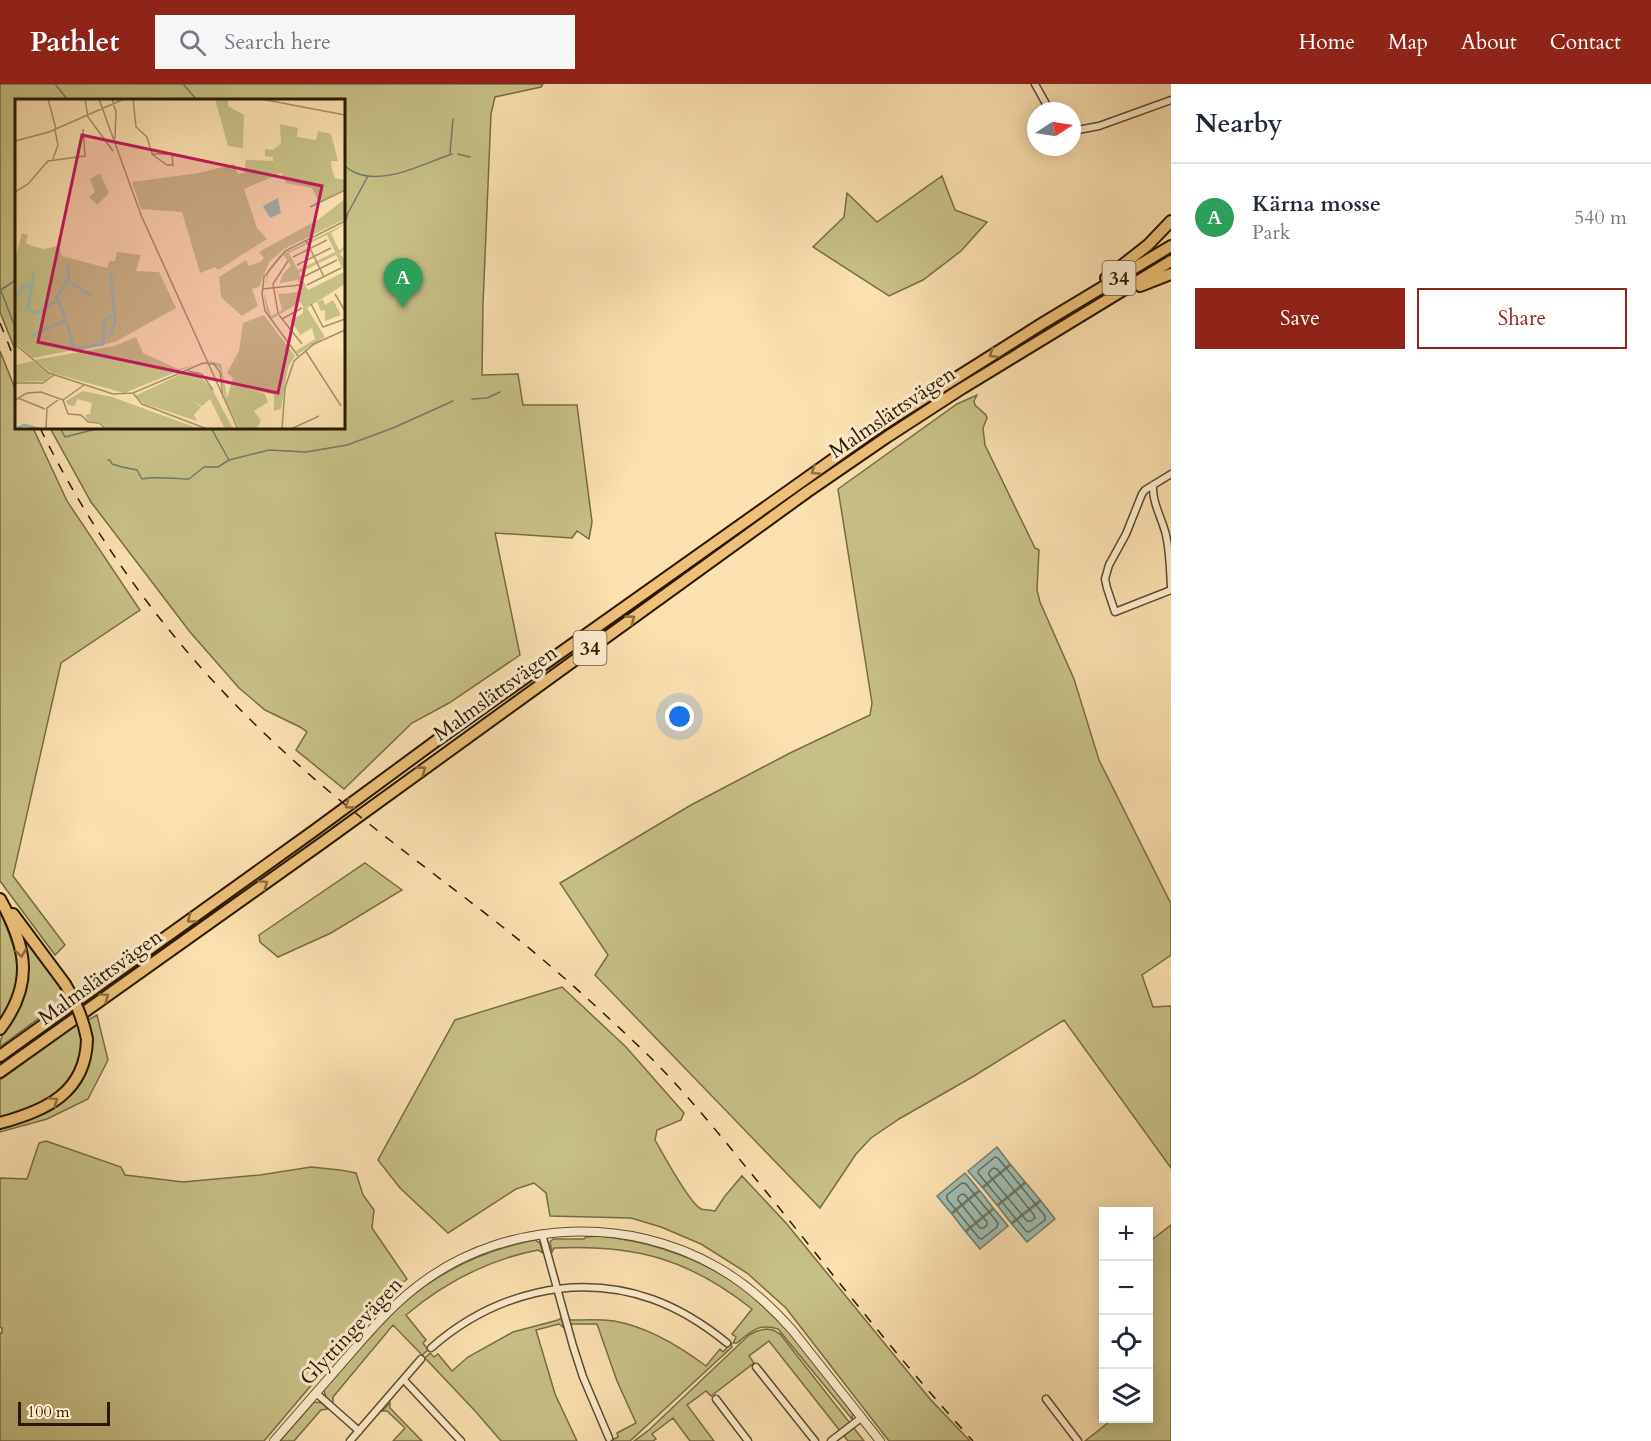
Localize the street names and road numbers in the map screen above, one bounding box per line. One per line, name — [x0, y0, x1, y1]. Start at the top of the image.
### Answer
road number: 34 — [1102, 261, 1136, 295]
street label: Malmslättsvägen — [823, 359, 961, 466]
road number: 34 — [574, 631, 606, 665]
street label: Malmslättsvägen — [427, 638, 563, 748]
street label: Malmslättsvägen — [32, 922, 168, 1032]
street label: Glyttingevägen — [294, 1271, 409, 1392]

